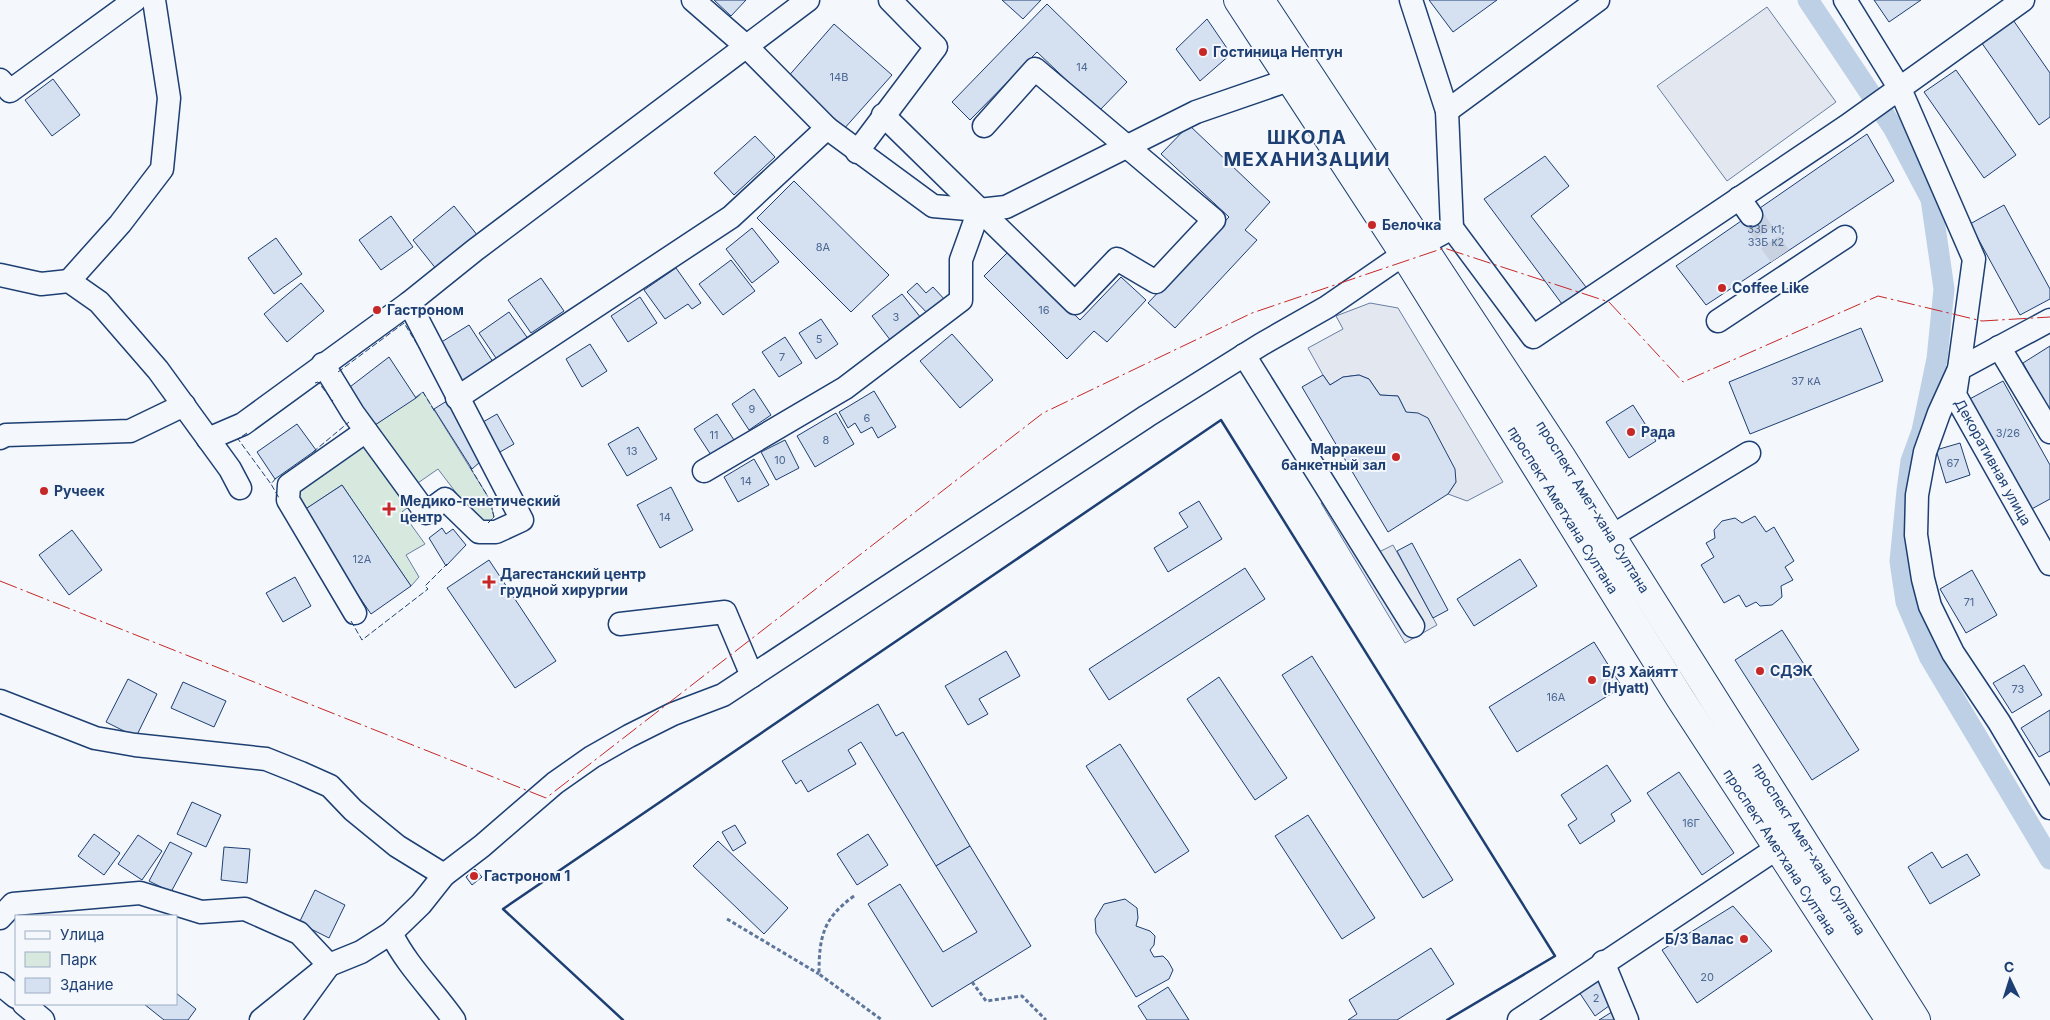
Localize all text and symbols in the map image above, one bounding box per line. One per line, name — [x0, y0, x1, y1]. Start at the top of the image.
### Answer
place label: Гостиница Нептун — [1213, 43, 1343, 60]
marker: Гостиница Нептун — [1197, 46, 1209, 58]
house number: 14 — [1076, 60, 1088, 74]
house number: 14В — [830, 70, 848, 84]
district label: ШКОЛА МЕХАНИЗАЦИИ — [1223, 126, 1391, 171]
place label: Белочка — [1382, 216, 1441, 233]
marker: Белочка — [1366, 219, 1378, 231]
house number: 33Б к1; 33Б к2 — [1747, 222, 1785, 249]
house number: 8А — [816, 240, 831, 254]
place label: Coffee Like — [1732, 279, 1809, 296]
marker: Coffee Like — [1716, 282, 1728, 294]
place label: Гастроном — [387, 301, 464, 318]
house number: 16 — [1038, 303, 1050, 317]
marker: Гастроном — [371, 304, 383, 316]
house number: 3 — [893, 310, 900, 324]
house number: 5 — [816, 332, 823, 346]
house number: 7 — [779, 350, 785, 364]
house number: 37 кА — [1791, 374, 1821, 388]
street label: Декоративная улица — [1951, 395, 2035, 528]
house number: 9 — [749, 402, 756, 416]
house number: 6 — [864, 411, 871, 425]
street label: проспект Амет-хана Султана — [1533, 417, 1654, 596]
street label: проспект Аметхана Султана — [1505, 423, 1622, 597]
place label: Рада — [1641, 423, 1676, 440]
marker: Рада — [1625, 426, 1637, 438]
house number: 3/26 — [1996, 426, 2020, 440]
house number: 11 — [710, 428, 718, 442]
house number: 8 — [823, 433, 830, 447]
place label: Марракеш банкетный зал — [1281, 440, 1386, 473]
house number: 13 — [626, 444, 638, 458]
marker: Марракеш банкетный зал — [1390, 451, 1402, 463]
house number: 10 — [774, 453, 786, 467]
house number: 67 — [1946, 456, 1960, 470]
house number: 14 — [740, 474, 752, 488]
place label: Ручеек — [54, 482, 105, 499]
marker: Ручеек — [38, 485, 50, 497]
place label: Медико-генетический центр — [400, 492, 560, 525]
marker: Медико-генетический центр — [382, 502, 396, 516]
house number: 14 — [659, 510, 671, 524]
house number: 12А — [353, 552, 372, 566]
place label: Дагестанский центр грудной хирургии — [500, 565, 646, 598]
marker: Дагестанский центр грудной хирургии — [482, 575, 496, 589]
house number: 71 — [1964, 595, 1974, 609]
place label: СДЭК — [1770, 662, 1813, 679]
place label: Б/З Хайятт (Hyatt) — [1602, 663, 1678, 696]
marker: СДЭК — [1754, 665, 1766, 677]
marker: Б/З Хайятт (Hyatt) — [1586, 674, 1598, 686]
house number: 73 — [2012, 682, 2025, 696]
house number: 16А — [1547, 690, 1566, 704]
street label: проспект Амет-хана Султана — [1749, 759, 1870, 938]
street label: проспект Аметхана Султана — [1720, 765, 1841, 938]
house number: 16Г — [1682, 816, 1700, 830]
place label: Гастроном 1 — [484, 867, 570, 884]
marker: Гастроном 1 — [468, 870, 480, 882]
legend — [15, 915, 178, 1005]
text: Улица — [60, 925, 104, 944]
place label: Б/З Валас — [1665, 930, 1734, 947]
marker: Б/З Валас — [1738, 933, 1750, 945]
text: Парк — [60, 950, 97, 969]
north arrow — [1985, 955, 2035, 1005]
text: С — [2003, 958, 2015, 975]
house number: 20 — [1700, 970, 1714, 984]
text: Здание — [60, 975, 114, 994]
house number: 2 — [1593, 991, 1599, 1005]

